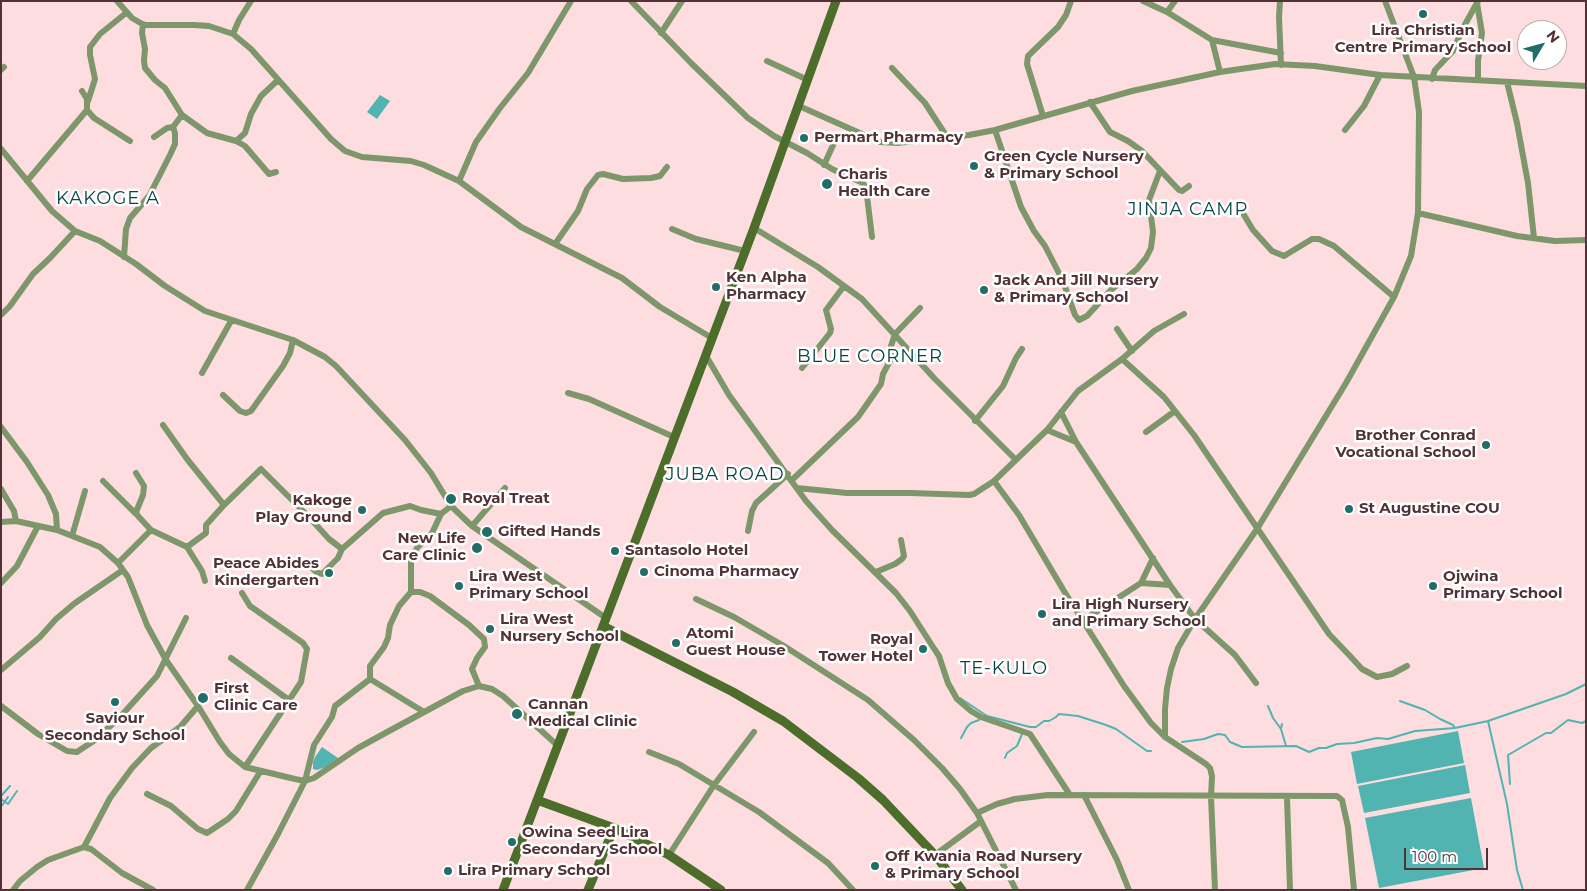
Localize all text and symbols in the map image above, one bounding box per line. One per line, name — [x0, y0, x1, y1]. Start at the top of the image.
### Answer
marker: Lira Christian Centre Primary School — [1417, 8, 1429, 20]
north arrow — [1517, 20, 1567, 70]
place label: Lira Christian Centre Primary School — [1335, 22, 1511, 57]
text: N — [1543, 27, 1564, 47]
place label: Permart Pharmacy — [814, 129, 963, 147]
marker: Permart Pharmacy — [798, 132, 810, 144]
place label: Green Cycle Nursery & Primary School — [984, 148, 1144, 183]
marker: Green Cycle Nursery & Primary School — [968, 160, 980, 172]
place label: Charis Health Care — [838, 166, 930, 201]
marker: Charis Health Care — [820, 177, 834, 191]
district label: KAKOGE A — [55, 188, 161, 210]
district label: JINJA CAMP — [1126, 199, 1250, 221]
place label: Ken Alpha Pharmacy — [726, 269, 807, 304]
place label: Jack And Jill Nursery & Primary School — [994, 272, 1159, 307]
marker: Ken Alpha Pharmacy — [710, 281, 722, 293]
marker: Jack And Jill Nursery & Primary School — [978, 284, 990, 296]
district label: BLUE CORNER — [796, 346, 944, 368]
place label: Brother Conrad Vocational School — [1335, 427, 1476, 462]
marker: Brother Conrad Vocational School — [1480, 439, 1492, 451]
district label: JUBA ROAD — [664, 464, 786, 486]
place label: Royal Treat — [462, 490, 550, 508]
place label: Kakoge Play Ground — [255, 492, 352, 527]
marker: Royal Treat — [444, 492, 458, 506]
place label: St Augustine COU — [1359, 500, 1500, 518]
marker: St Augustine COU — [1343, 503, 1355, 515]
marker: Kakoge Play Ground — [356, 504, 368, 516]
place label: Gifted Hands — [498, 523, 600, 541]
marker: Gifted Hands — [480, 525, 494, 539]
place label: New Life Care Clinic — [382, 530, 466, 565]
marker: New Life Care Clinic — [470, 541, 484, 555]
place label: Santasolo Hotel — [625, 542, 748, 560]
marker: Santasolo Hotel — [609, 545, 621, 557]
place label: Peace Abides Kindergarten — [213, 555, 319, 590]
place label: Cinoma Pharmacy — [654, 563, 799, 581]
marker: Cinoma Pharmacy — [638, 566, 650, 578]
marker: Peace Abides Kindergarten — [323, 567, 335, 579]
place label: Lira West Primary School — [469, 568, 588, 603]
place label: Ojwina Primary School — [1443, 568, 1562, 603]
marker: Lira West Primary School — [453, 580, 465, 592]
marker: Ojwina Primary School — [1427, 580, 1439, 592]
place label: Lira High Nursery and Primary School — [1052, 596, 1206, 631]
marker: Lira High Nursery and Primary School — [1036, 608, 1048, 620]
place label: Lira West Nursery School — [500, 611, 619, 646]
marker: Lira West Nursery School — [484, 623, 496, 635]
place label: Atomi Guest House — [686, 625, 786, 660]
place label: Royal Tower Hotel — [819, 631, 913, 666]
marker: Atomi Guest House — [670, 637, 682, 649]
marker: Royal Tower Hotel — [917, 643, 929, 655]
district label: TE-KULO — [959, 658, 1049, 680]
place label: First Clinic Care — [214, 680, 298, 715]
marker: First Clinic Care — [196, 691, 210, 705]
marker: Saviour Secondary School — [109, 696, 121, 708]
place label: Cannan Medical Clinic — [528, 696, 637, 731]
marker: Cannan Medical Clinic — [510, 707, 524, 721]
place label: Saviour Secondary School — [45, 710, 185, 745]
place label: Owina Seed Lira Secondary School — [522, 824, 662, 859]
marker: Owina Seed Lira Secondary School — [506, 836, 518, 848]
scale bar — [1407, 838, 1491, 870]
text: 100 m — [1412, 847, 1457, 866]
place label: Off Kwania Road Nursery & Primary School — [885, 848, 1082, 883]
marker: Off Kwania Road Nursery & Primary School — [869, 860, 881, 872]
place label: Lira Primary School — [458, 862, 610, 880]
marker: Lira Primary School — [442, 865, 454, 877]

